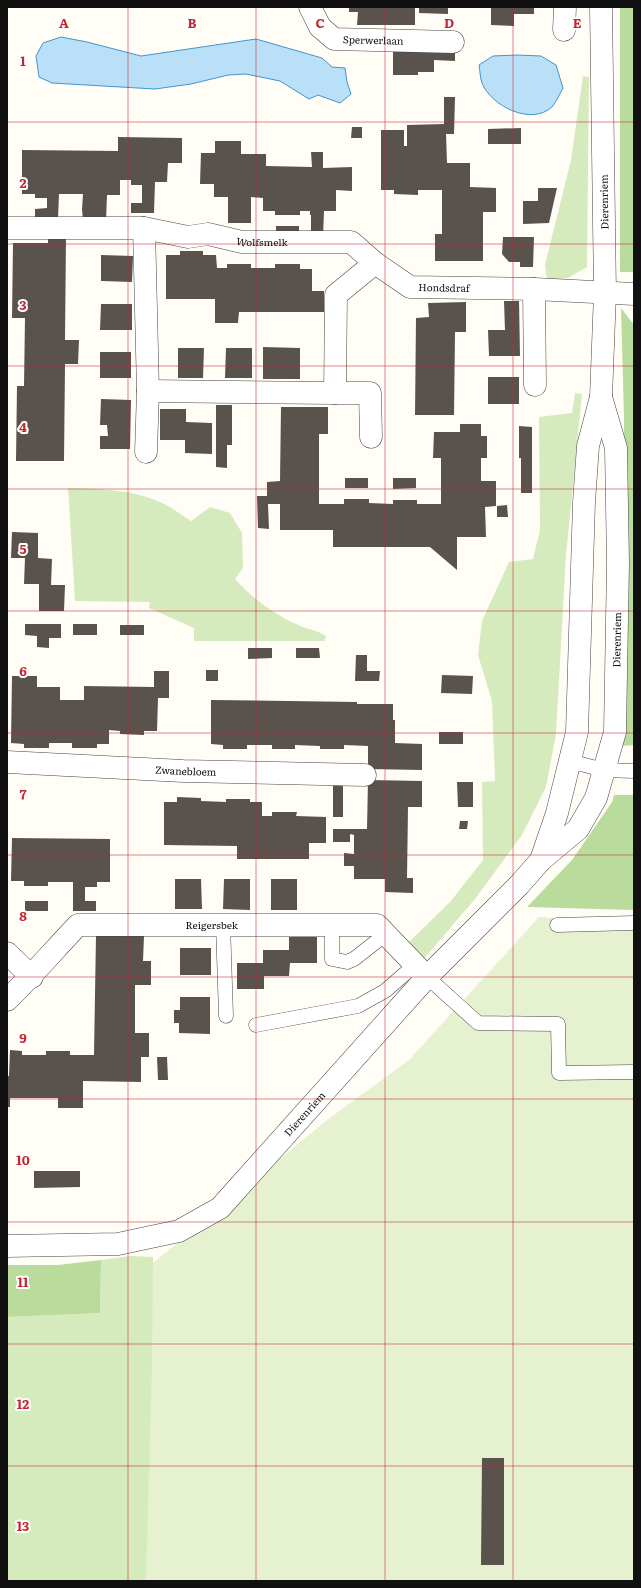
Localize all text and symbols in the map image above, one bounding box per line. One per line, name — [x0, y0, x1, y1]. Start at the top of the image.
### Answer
text: A — [59, 13, 69, 32]
text: B — [188, 13, 197, 32]
text: C — [315, 13, 325, 32]
text: D — [444, 13, 454, 32]
text: E — [573, 13, 582, 32]
street label: Sperwerlaan — [343, 31, 404, 48]
text: 1 — [20, 51, 26, 70]
text: 2 — [20, 173, 27, 192]
street label: Dierenriem — [596, 174, 611, 230]
street label: Wolfsmelk — [235, 233, 289, 250]
street label: Hondsdraf — [418, 279, 471, 295]
text: 3 — [19, 295, 27, 314]
text: 4 — [19, 417, 27, 436]
text: 5 — [19, 539, 27, 558]
street label: Dierenriem — [608, 612, 624, 668]
text: 6 — [19, 661, 27, 680]
street label: Zwanebloem — [155, 762, 217, 779]
text: 7 — [19, 784, 27, 803]
text: 8 — [19, 906, 27, 925]
street label: Reigersbek — [186, 917, 239, 932]
text: 9 — [19, 1028, 27, 1047]
street label: Dierenriem — [280, 1088, 328, 1139]
text: 10 — [16, 1150, 30, 1169]
text: 11 — [18, 1272, 29, 1291]
text: 12 — [17, 1394, 29, 1413]
text: 13 — [17, 1516, 29, 1535]

